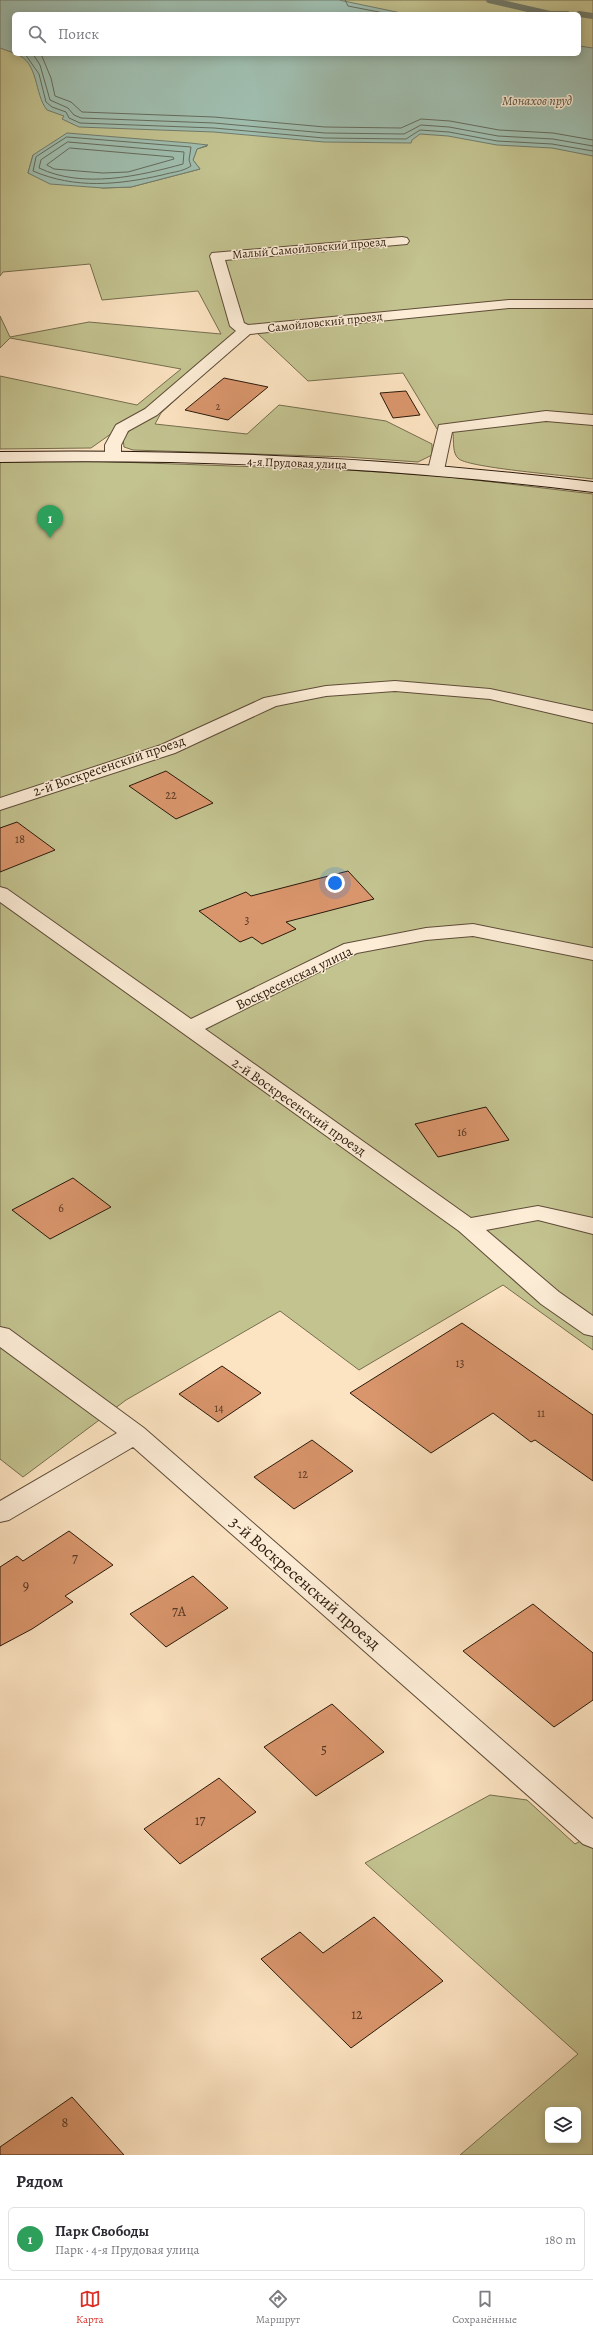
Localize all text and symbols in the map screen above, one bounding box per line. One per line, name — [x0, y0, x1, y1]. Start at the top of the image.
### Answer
search box — [12, 12, 581, 56]
icon: search — [26, 23, 48, 45]
text: Поиск — [58, 24, 99, 44]
water label: Монахов пруд — [502, 92, 572, 109]
street label: Малый Самойловский проезд — [231, 233, 387, 263]
street label: Самойловский проезд — [267, 308, 383, 336]
house number: 2 — [216, 400, 221, 413]
street label: 4-я Прудовая улица — [247, 453, 348, 473]
pin: 1 — [37, 505, 63, 538]
street label: 2-й Воскресенский проезд — [30, 731, 188, 801]
house number: 22 — [165, 787, 177, 803]
house number: 18 — [15, 831, 25, 847]
your location — [325, 873, 345, 893]
house number: 3 — [245, 912, 250, 928]
street label: Воскресенская улица — [233, 941, 356, 1014]
street label: 2-й Воскресенский проезд — [228, 1053, 370, 1161]
house number: 16 — [457, 1124, 467, 1140]
house number: 6 — [58, 1200, 64, 1216]
house number: 13 — [455, 1355, 465, 1371]
house number: 14 — [214, 1400, 224, 1416]
house number: 11 — [537, 1405, 545, 1421]
house number: 12 — [298, 1466, 308, 1482]
street label: 3-й Воскресенский проезд — [225, 1511, 385, 1655]
house number: 7 — [72, 1549, 78, 1568]
house number: 9 — [23, 1576, 29, 1595]
house number: 7А — [172, 1602, 187, 1621]
house number: 5 — [321, 1740, 327, 1759]
house number: 17 — [195, 1811, 205, 1830]
house number: 12 — [351, 2005, 363, 2024]
map controls — [545, 2107, 581, 2143]
button: layers — [545, 2107, 581, 2143]
house number: 8 — [62, 2113, 69, 2132]
text: Рядом — [16, 2170, 63, 2193]
text: Парк Свободы — [55, 2221, 149, 2241]
text: 1 — [28, 2231, 32, 2248]
text: 180 m — [545, 2231, 576, 2248]
text: Парк · 4-я Прудовая улица — [55, 2241, 200, 2258]
tab: Карта — [76, 2288, 104, 2327]
tab: Маршрут — [256, 2288, 300, 2327]
tab: Сохранённые — [452, 2288, 517, 2327]

